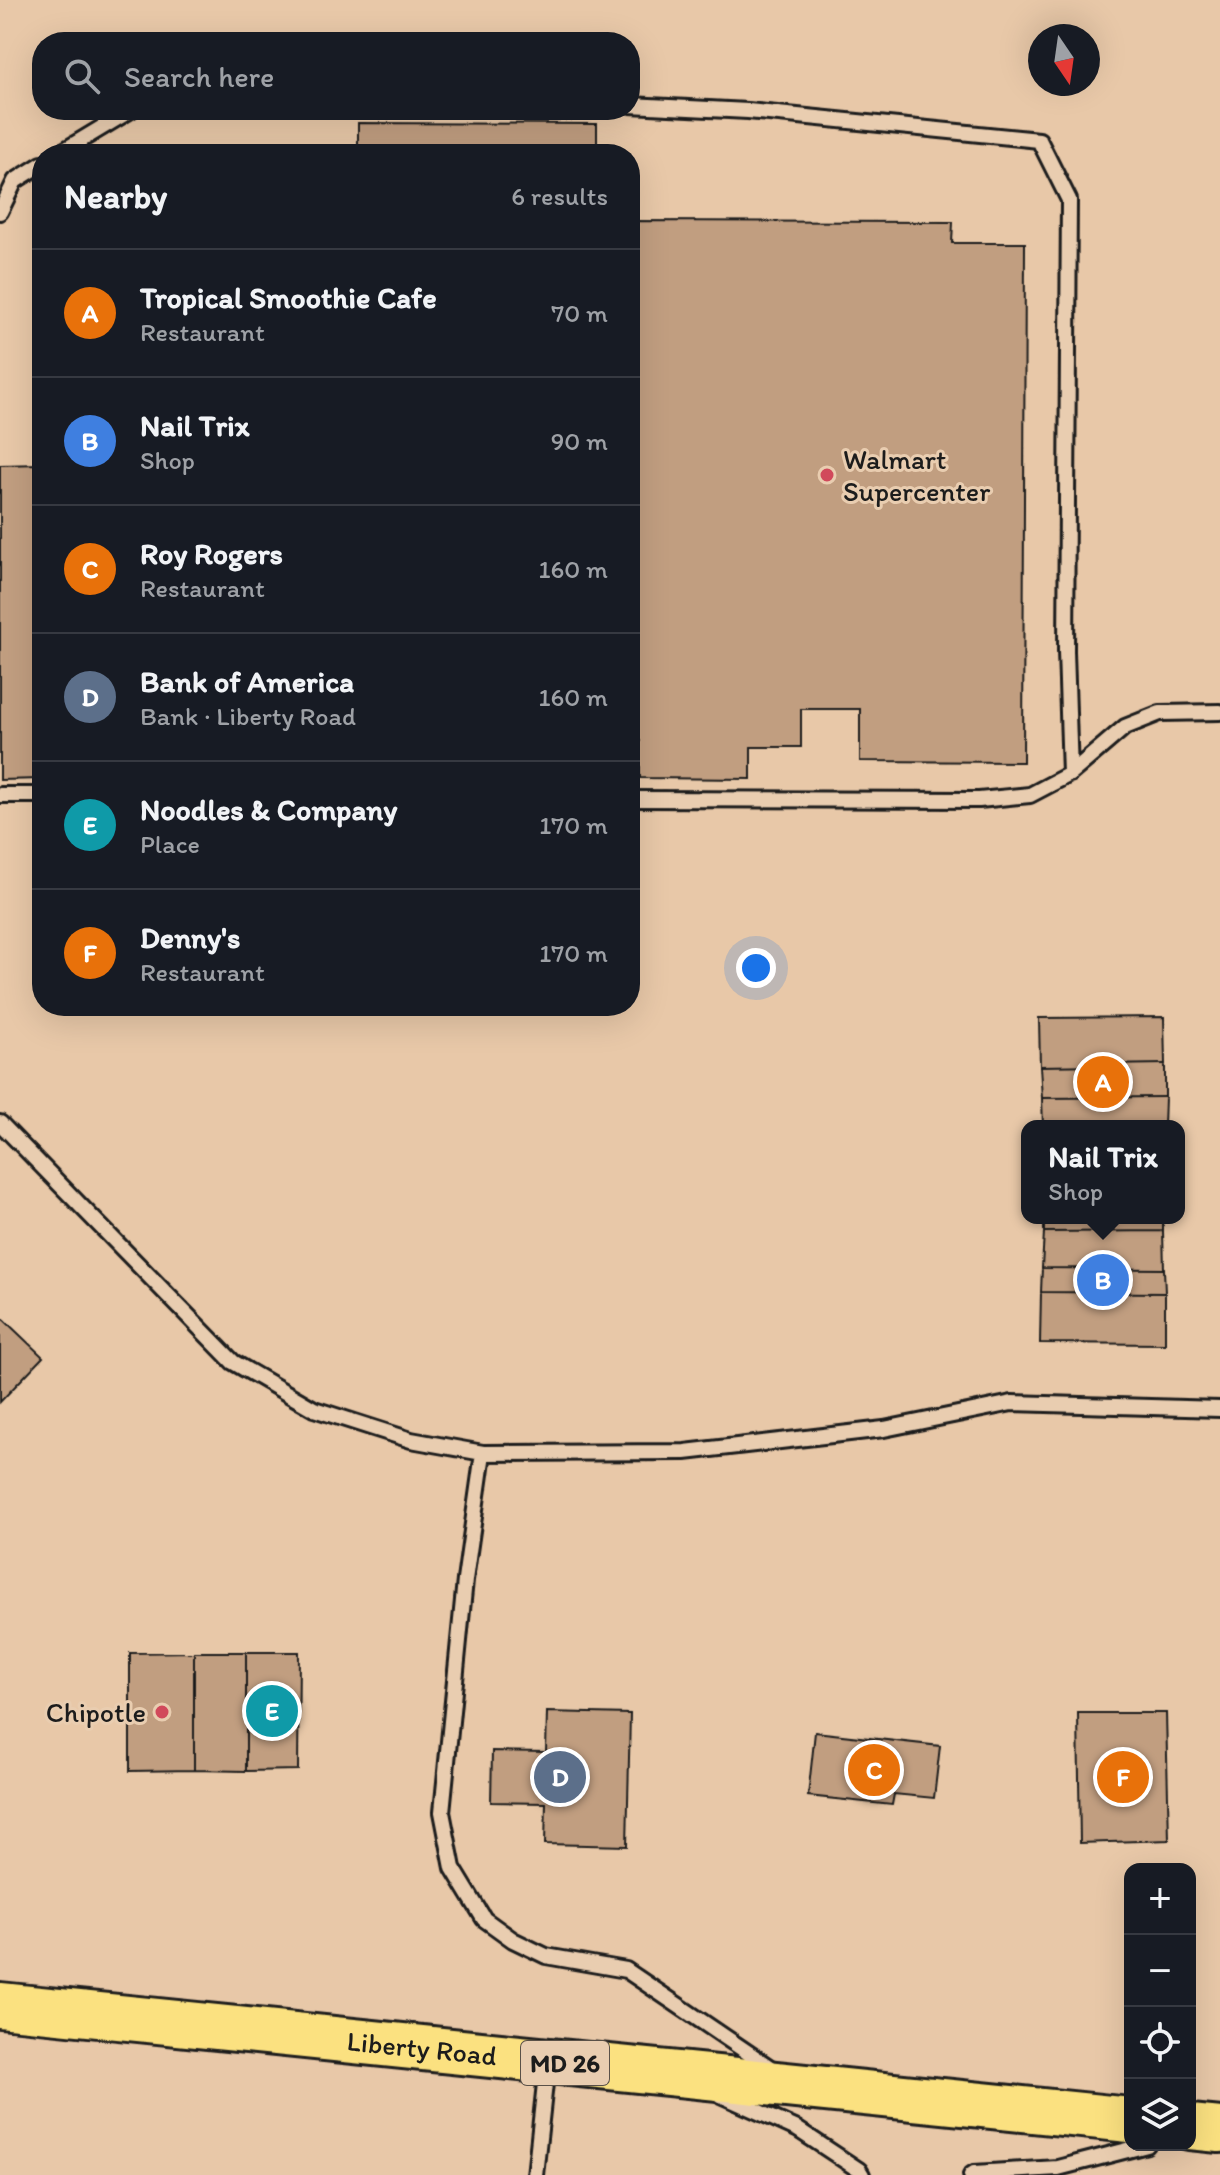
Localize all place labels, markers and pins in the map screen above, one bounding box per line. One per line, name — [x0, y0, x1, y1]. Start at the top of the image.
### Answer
place label: Walmart Supercenter — [843, 442, 990, 508]
marker: Walmart Supercenter — [818, 466, 836, 484]
pin: A — [1077, 1052, 1129, 1112]
pin: B — [1077, 1250, 1129, 1310]
pin: E — [246, 1681, 298, 1741]
place label: Chipotle — [46, 1695, 146, 1729]
marker: Chipotle — [153, 1703, 171, 1721]
pin: C — [848, 1740, 900, 1800]
pin: D — [534, 1747, 586, 1807]
pin: F — [1097, 1747, 1149, 1807]

